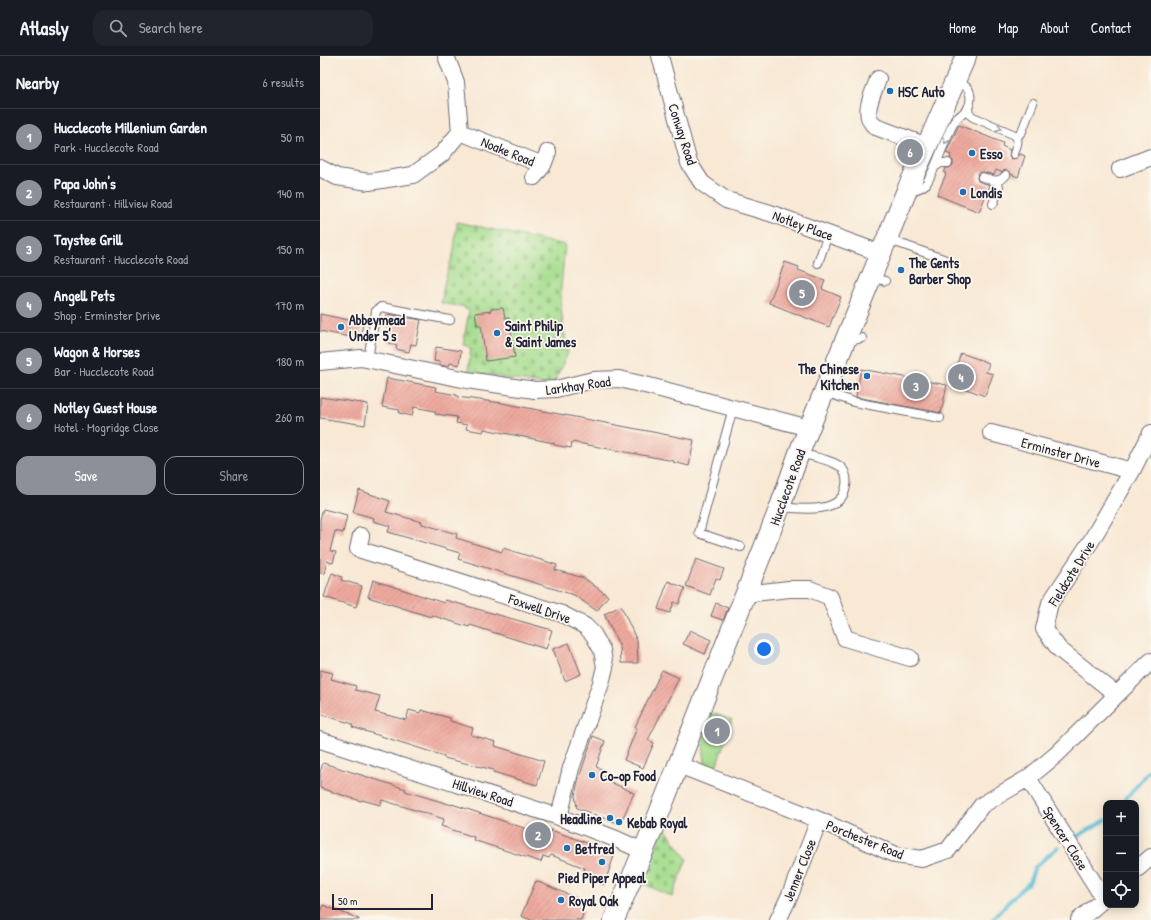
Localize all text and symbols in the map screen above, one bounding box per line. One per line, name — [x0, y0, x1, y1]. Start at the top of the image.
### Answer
search box — [93, 10, 373, 46]
text: Atlasly — [20, 15, 69, 41]
icon: search — [107, 17, 129, 39]
text: Search here — [139, 17, 203, 38]
text: Home — [949, 18, 976, 37]
text: Map — [998, 18, 1018, 37]
text: About — [1040, 18, 1069, 37]
text: Contact — [1091, 18, 1131, 37]
text: Nearby — [16, 71, 59, 94]
text: 6 results — [263, 73, 304, 91]
place label: HSC Auto — [898, 82, 945, 101]
marker: HSC Auto — [885, 86, 895, 96]
street label: Conway Road — [663, 101, 702, 168]
text: Hucclecote Millenium Garden — [54, 117, 207, 138]
one-way arrow — [995, 123, 1002, 131]
text: 1 — [27, 128, 31, 146]
text: 50 m — [281, 128, 304, 146]
street label: Noake Road — [478, 132, 538, 171]
pin: 6 — [897, 137, 923, 167]
one-way arrow — [943, 137, 951, 144]
text: Park · Hucclecote Road — [54, 138, 159, 156]
place label: Esso — [980, 144, 1003, 163]
marker: Esso — [967, 148, 977, 158]
text: Papa John's — [54, 173, 116, 194]
place label: Londis — [971, 183, 1003, 202]
text: 2 — [26, 184, 32, 202]
text: 140 m — [277, 184, 304, 202]
marker: Londis — [958, 187, 968, 197]
text: Restaurant · Hillview Road — [54, 194, 172, 212]
street label: Notley Place — [770, 205, 836, 246]
text: Taystee Grill — [54, 229, 122, 250]
text: 3 — [26, 240, 32, 258]
text: 150 m — [276, 240, 304, 258]
text: Restaurant · Hucclecote Road — [54, 250, 188, 268]
place label: The Gents Barber Shop — [908, 253, 972, 290]
marker: The Gents Barber Shop — [896, 265, 906, 275]
pin: 5 — [789, 278, 815, 308]
text: Angell Pets — [54, 285, 115, 306]
text: 4 — [27, 296, 31, 314]
text: 170 m — [275, 296, 304, 314]
text: Shop · Erminster Drive — [54, 306, 160, 324]
place label: Abbeymead Under 5's — [349, 310, 405, 345]
place label: Saint Philip & Saint James — [505, 316, 577, 351]
marker: Abbeymead Under 5's — [336, 322, 346, 332]
marker: Saint Philip & Saint James — [492, 328, 502, 338]
text: Wagon & Horses — [54, 341, 140, 362]
text: 5 — [26, 352, 32, 370]
text: 180 m — [276, 352, 304, 370]
place label: The Chinese Kitchen — [797, 359, 859, 394]
text: Bar · Hucclecote Road — [54, 362, 154, 380]
pin: 4 — [948, 362, 974, 392]
street label: Larkhay Road — [544, 371, 612, 400]
marker: The Chinese Kitchen — [862, 371, 872, 381]
pin: 3 — [903, 371, 929, 401]
text: Notley Guest House — [54, 397, 157, 418]
text: 6 — [26, 408, 32, 426]
text: 260 m — [275, 408, 304, 426]
text: Hotel · Mogridge Close — [54, 418, 159, 436]
street label: Erminster Drive — [1019, 432, 1103, 472]
street label: Hucclecote Road — [764, 446, 810, 528]
button: Save — [16, 456, 156, 495]
button: Share — [164, 456, 304, 495]
street label: Fieldcote Drive — [1043, 536, 1099, 610]
street label: Foxwell Drive — [505, 588, 574, 628]
your location — [754, 639, 774, 659]
pin: 1 — [704, 716, 730, 746]
place label: Co-op Food — [600, 766, 656, 787]
marker: Co-op Food — [587, 770, 597, 780]
street label: Hillview Road — [450, 773, 516, 811]
map controls — [1103, 800, 1139, 908]
button: + — [1103, 800, 1139, 836]
street label: Spencer Close — [1038, 802, 1093, 874]
place label: Headline — [560, 809, 602, 828]
marker: Headline — [605, 813, 615, 823]
place label: Kebab Royal — [627, 813, 688, 834]
street label: Porchester Road — [823, 815, 907, 863]
marker: Kebab Royal — [614, 817, 624, 827]
pin: 2 — [525, 820, 551, 850]
street label: Jenner Close — [778, 836, 820, 904]
button: − — [1103, 836, 1139, 872]
place label: Betfred — [575, 839, 614, 858]
marker: Betfred — [562, 843, 572, 853]
marker: Pied Piper Appeal — [597, 857, 607, 867]
place label: Pied Piper Appeal — [558, 868, 646, 889]
button: locate — [1103, 872, 1139, 908]
place label: Royal Oak — [569, 891, 619, 912]
scale bar — [332, 892, 433, 911]
text: 50 m — [338, 894, 358, 908]
marker: Royal Oak — [556, 895, 566, 905]

